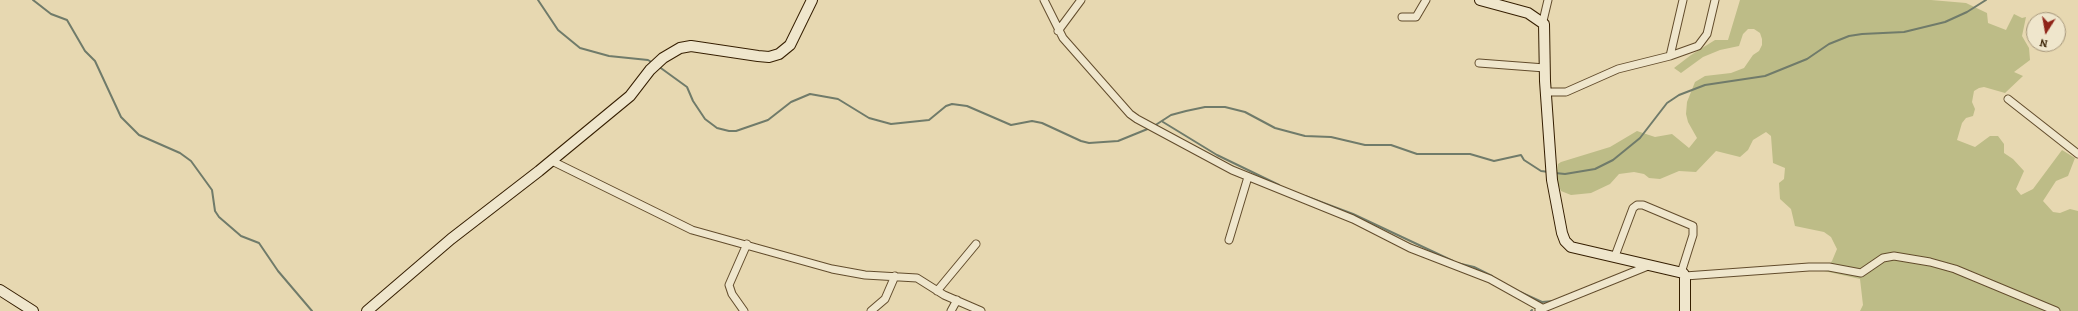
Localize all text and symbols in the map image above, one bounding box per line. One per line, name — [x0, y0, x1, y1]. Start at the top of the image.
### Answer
north arrow — [2026, 12, 2066, 52]
text: N — [2038, 35, 2049, 51]

